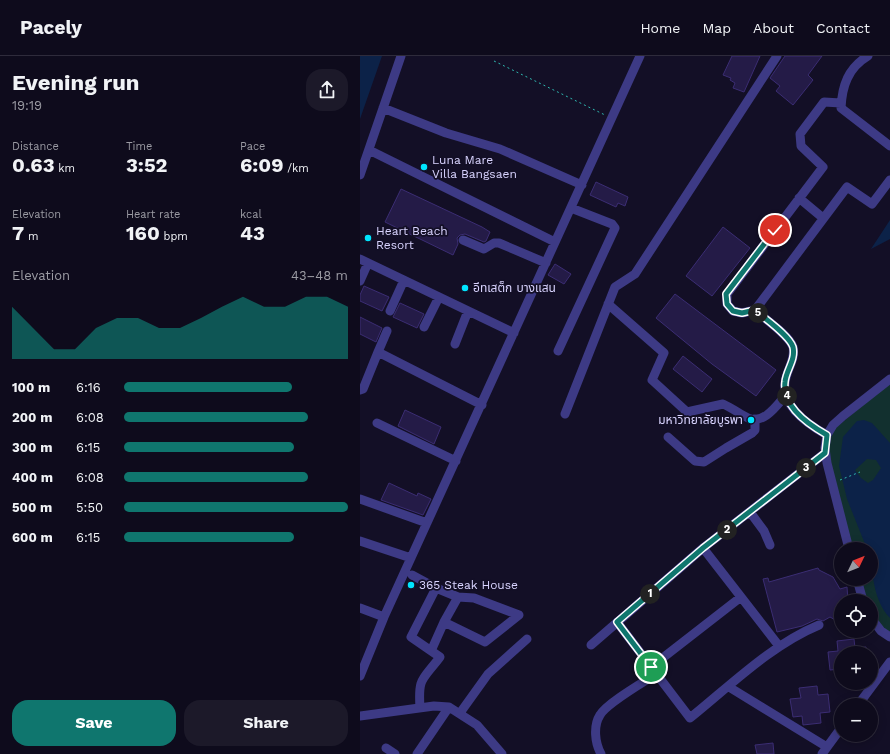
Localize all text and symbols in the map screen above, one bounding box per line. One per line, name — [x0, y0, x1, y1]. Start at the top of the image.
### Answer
text: Pacely — [20, 16, 82, 39]
text: Home — [640, 20, 680, 36]
text: Map — [702, 20, 731, 36]
text: About — [753, 20, 794, 36]
text: Contact — [816, 20, 870, 36]
button: share — [306, 69, 348, 111]
text: Evening run — [12, 70, 140, 95]
text: 19:19 — [12, 98, 42, 113]
text: Distance — [12, 140, 59, 153]
text: Time — [126, 140, 152, 153]
text: Pace — [240, 140, 265, 153]
text: 0.63 — [12, 153, 55, 177]
text: 3:52 — [126, 153, 167, 177]
text: 6:09 — [240, 153, 284, 177]
place label: Luna Mare Villa Bangsaen — [432, 153, 517, 181]
text: km — [55, 162, 75, 175]
text: /km — [284, 162, 309, 175]
marker: Luna Mare Villa Bangsaen — [419, 162, 429, 172]
text: Elevation — [12, 208, 61, 221]
text: Heart rate — [126, 208, 180, 221]
text: kcal — [240, 208, 262, 221]
pin — [758, 213, 792, 247]
icon: check — [764, 219, 786, 241]
text: 7 — [12, 221, 24, 245]
text: 160 — [126, 221, 160, 245]
text: 43 — [240, 221, 265, 245]
place label: Heart Beach Resort — [376, 224, 448, 252]
text: m — [24, 230, 38, 243]
text: bpm — [160, 230, 188, 243]
marker: Heart Beach Resort — [363, 233, 373, 243]
text: Elevation — [12, 268, 70, 283]
text: 43–48 m — [291, 268, 348, 283]
place label: อีทเสต็ก บางแสน — [473, 281, 556, 295]
marker: อีทเสต็ก บางแสน — [460, 283, 470, 293]
pin: 5 — [748, 303, 768, 323]
text: 5 — [755, 306, 761, 319]
text: 100 m — [12, 380, 50, 395]
text: 6:16 — [76, 380, 101, 395]
pin: 4 — [777, 386, 797, 406]
text: 4 — [783, 389, 791, 402]
text: 200 m — [12, 410, 52, 425]
text: 6:08 — [76, 410, 104, 425]
place label: มหาวิทยาลัยบูรพา — [658, 413, 743, 427]
marker: มหาวิทยาลัยบูรพา — [746, 415, 756, 425]
text: 300 m — [12, 440, 52, 455]
text: 6:15 — [76, 440, 100, 455]
pin: 3 — [796, 458, 816, 478]
text: 3 — [803, 461, 809, 474]
text: 400 m — [12, 470, 53, 485]
text: 6:08 — [76, 470, 104, 485]
text: 500 m — [12, 500, 52, 515]
text: 5:50 — [76, 500, 103, 515]
pin: 2 — [717, 520, 737, 540]
text: 2 — [724, 523, 730, 536]
text: 600 m — [12, 530, 53, 545]
text: 6:15 — [76, 530, 100, 545]
north arrow — [834, 542, 878, 586]
map controls — [834, 542, 878, 742]
place label: 365 Steak House — [419, 578, 518, 592]
marker: 365 Steak House — [406, 580, 416, 590]
pin: 1 — [640, 584, 660, 604]
text: 1 — [648, 587, 652, 600]
button: locate — [834, 594, 878, 638]
button: + — [834, 646, 878, 690]
pin — [634, 650, 668, 684]
icon: arrive — [640, 656, 662, 678]
button: − — [834, 698, 878, 742]
button: Save — [12, 700, 176, 746]
button: Share — [184, 700, 348, 746]

